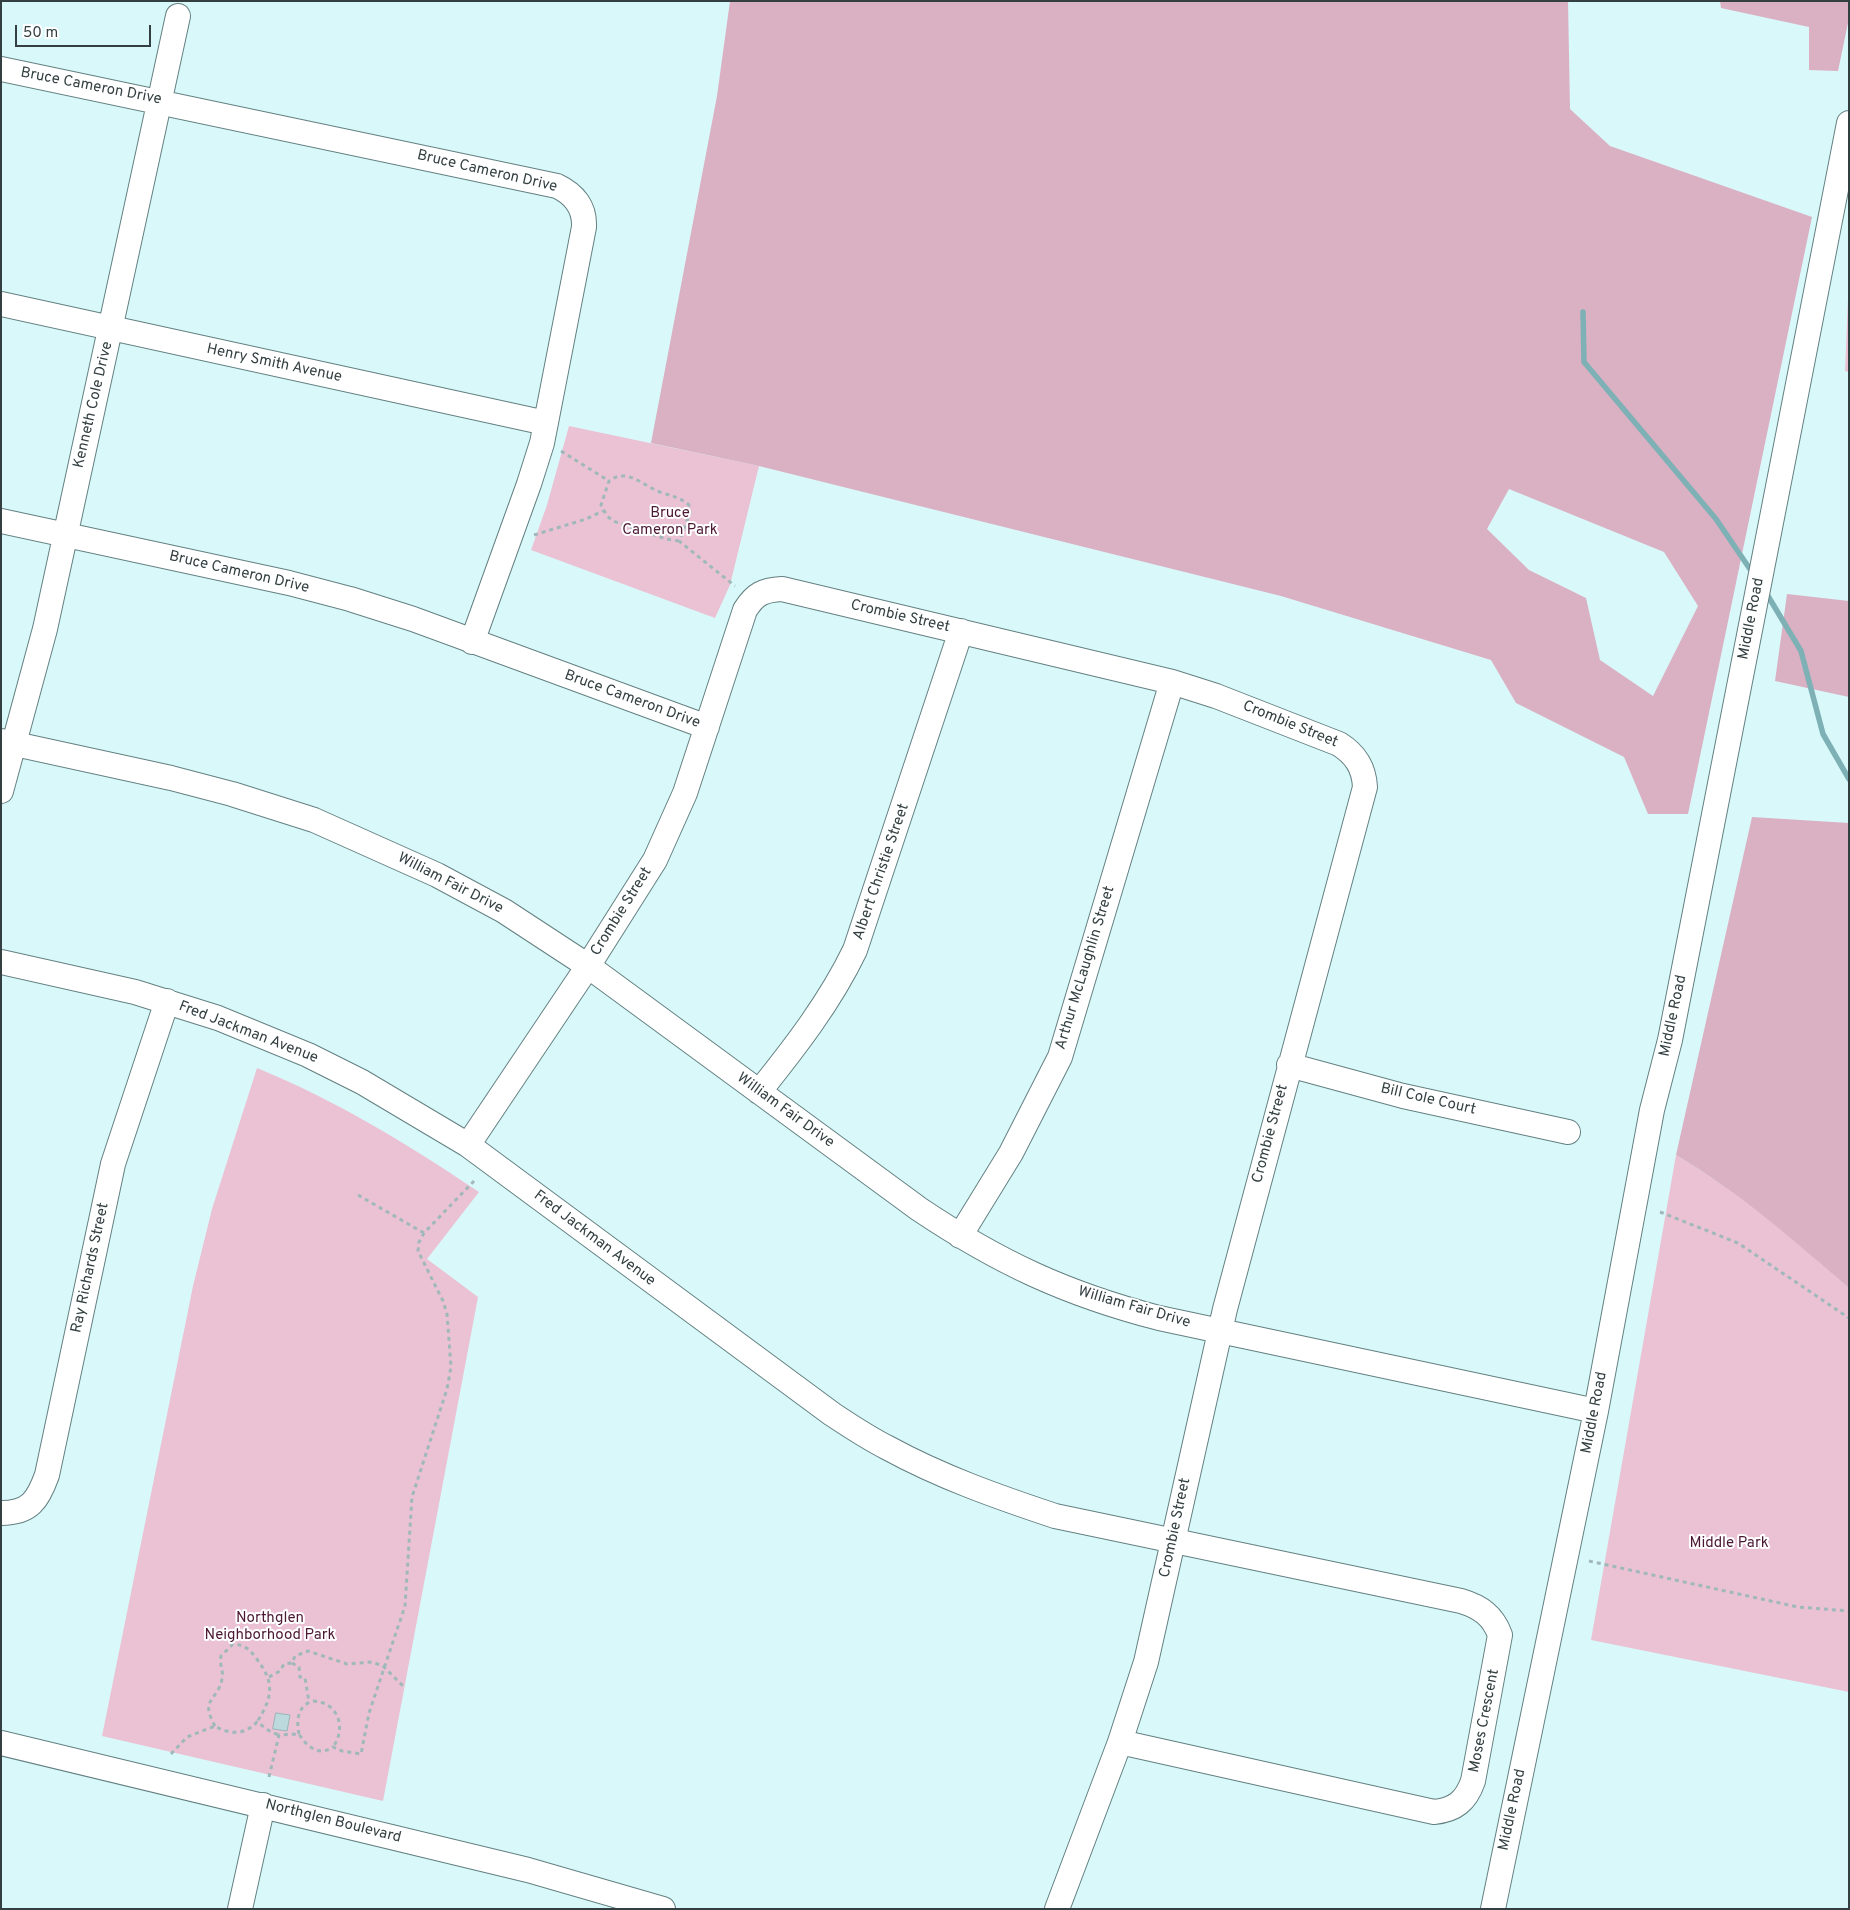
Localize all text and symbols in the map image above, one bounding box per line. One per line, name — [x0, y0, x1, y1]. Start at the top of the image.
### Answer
scale bar — [18, 15, 154, 47]
text: 50 m — [23, 24, 58, 43]
street label: Bruce Cameron Drive — [19, 64, 163, 110]
street label: Bruce Cameron Drive — [415, 147, 559, 197]
street label: Kenneth Cole Drive — [71, 340, 117, 470]
street label: Henry Smith Avenue — [205, 341, 343, 387]
park label: Bruce Cameron Park — [622, 505, 718, 540]
street label: Bruce Cameron Drive — [167, 548, 311, 598]
street label: Middle Road — [1735, 577, 1769, 661]
street label: Crombie Street — [849, 597, 951, 637]
street label: Bruce Cameron Drive — [562, 667, 702, 733]
street label: Crombie Street — [1240, 698, 1340, 752]
street label: Albert Christie Street — [850, 801, 914, 943]
street label: William Fair Drive — [394, 850, 506, 918]
street label: Crombie Street — [588, 864, 656, 960]
street label: Arthur McLaughlin Street — [1053, 884, 1119, 1052]
street label: Middle Road — [1657, 974, 1691, 1058]
street label: Fred Jackman Avenue — [176, 998, 320, 1068]
street label: William Fair Drive — [733, 1070, 837, 1152]
street label: Bill Cole Court — [1379, 1080, 1477, 1120]
street label: Crombie Street — [1249, 1083, 1293, 1185]
street label: Fred Jackman Avenue — [530, 1187, 658, 1291]
street label: Ray Richards Street — [68, 1201, 114, 1335]
street label: William Fair Drive — [1076, 1283, 1192, 1333]
street label: Middle Road — [1578, 1371, 1612, 1455]
street label: Crombie Street — [1157, 1477, 1195, 1579]
park label: Middle Park — [1689, 1535, 1769, 1553]
park label: Northglen Neighborhood Park — [205, 1610, 335, 1645]
street label: Moses Crescent — [1466, 1668, 1504, 1774]
street label: Middle Road — [1496, 1768, 1530, 1852]
street label: Northglen Boulevard — [263, 1796, 403, 1848]

